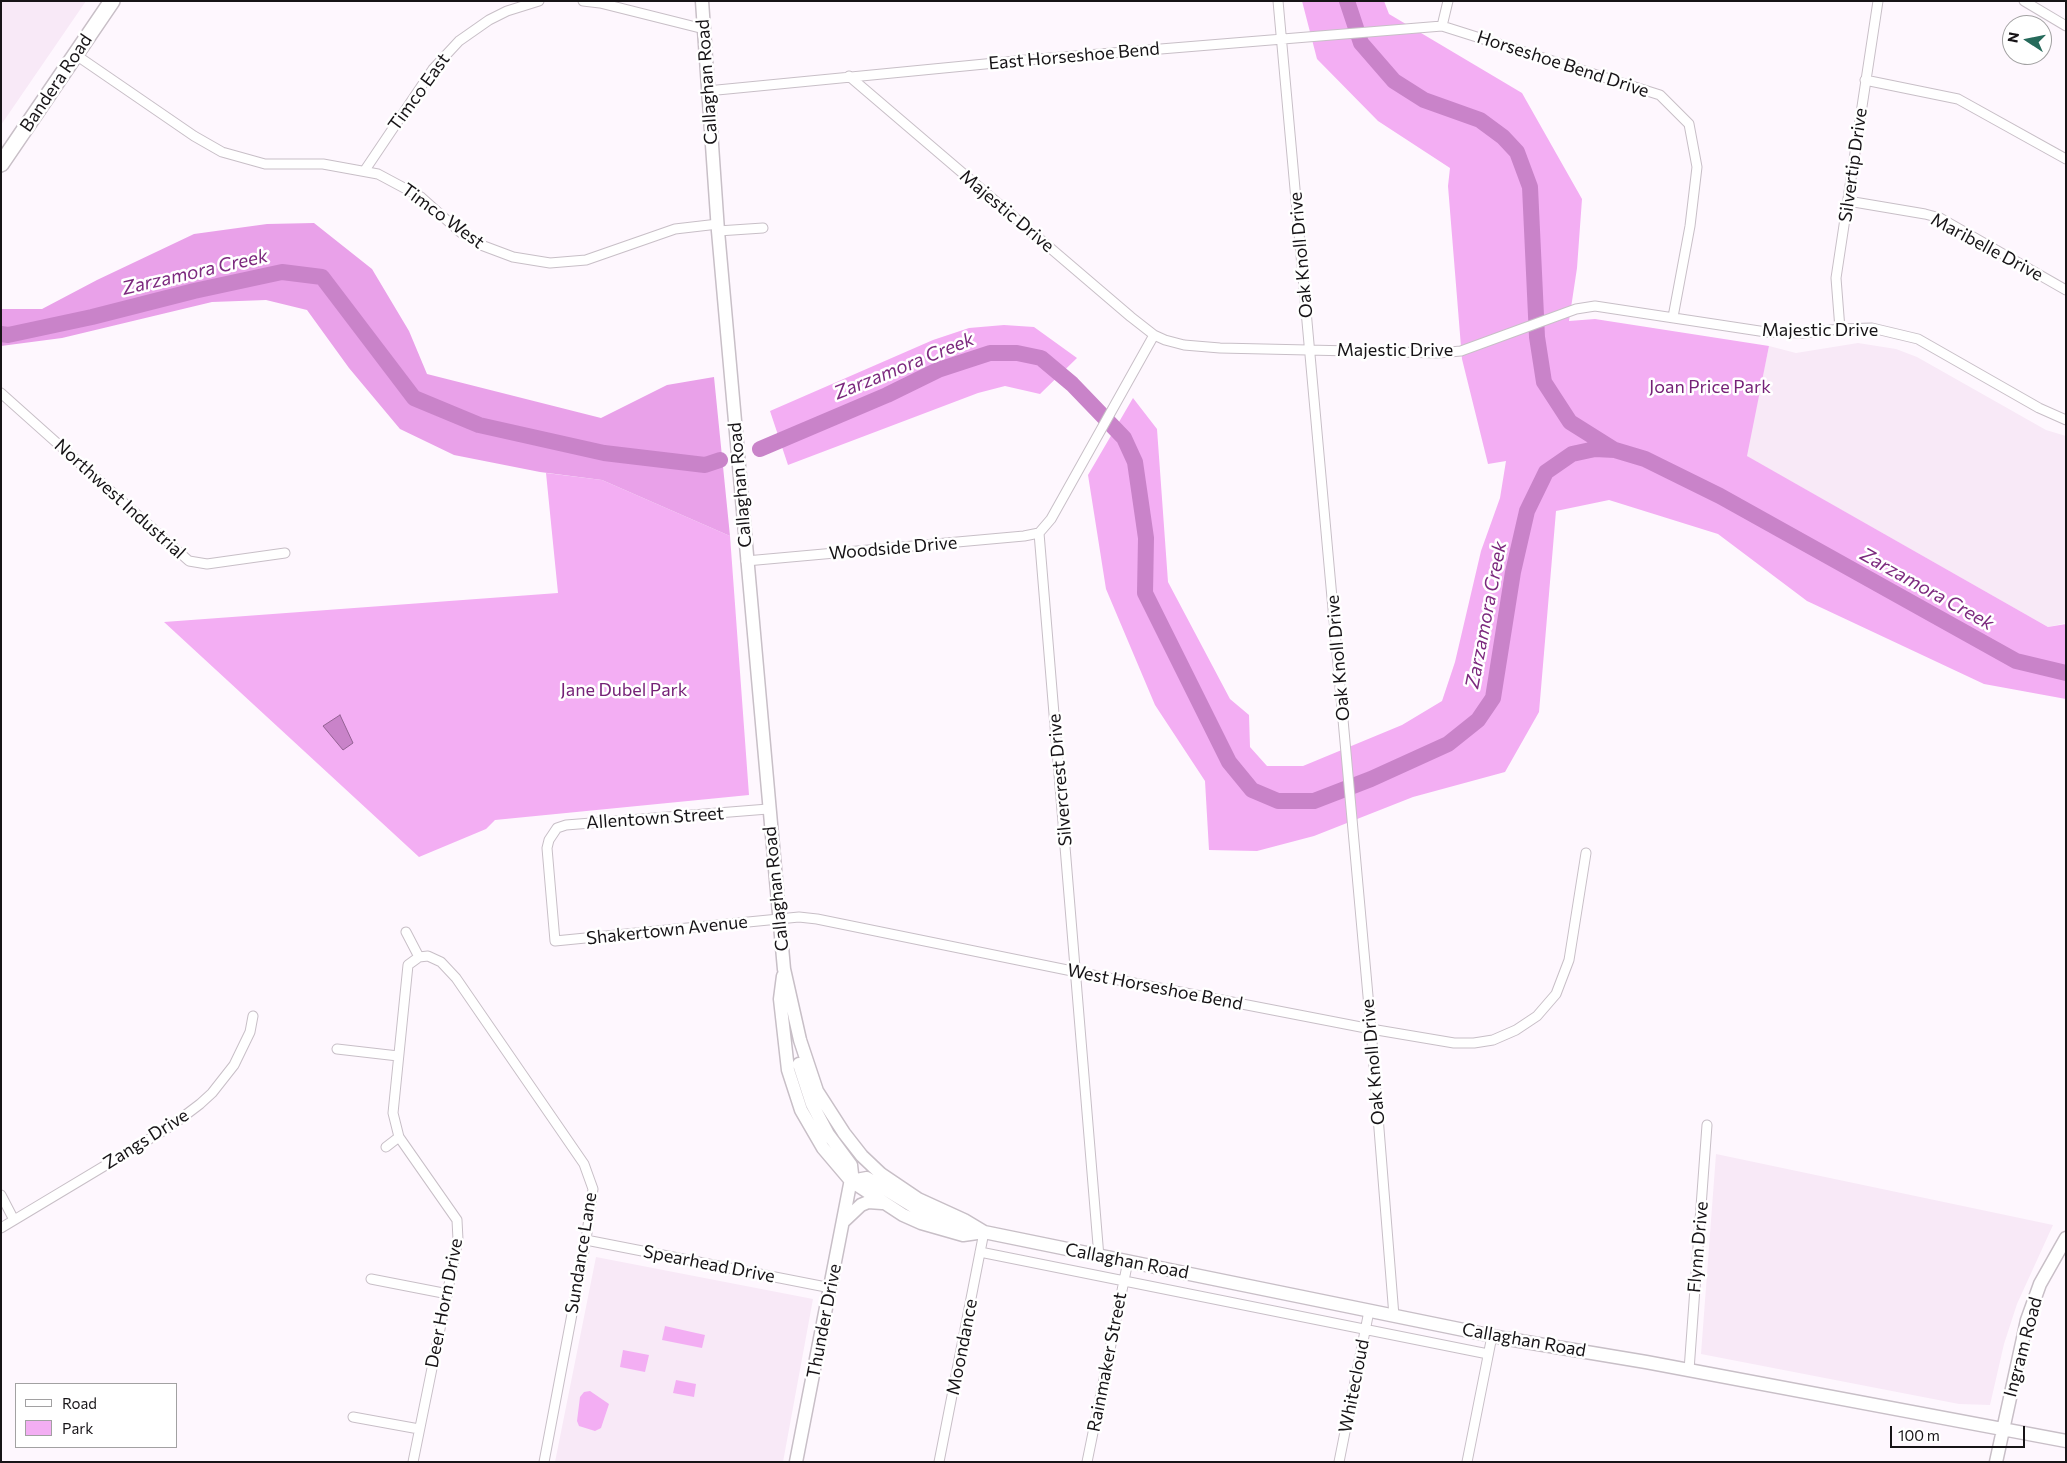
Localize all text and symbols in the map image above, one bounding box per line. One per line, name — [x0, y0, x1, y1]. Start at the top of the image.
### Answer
north arrow — [2002, 15, 2052, 65]
street label: Callaghan Road — [692, 19, 722, 145]
street label: Horseshoe Bend Drive — [1474, 26, 1652, 102]
street label: Bandera Road — [15, 30, 97, 136]
text: N — [2003, 30, 2022, 44]
street label: East Horseshoe Bend — [987, 38, 1161, 74]
street label: Timco East — [384, 49, 454, 135]
street label: Silvertip Drive — [1834, 107, 1872, 223]
street label: Majestic Drive — [955, 165, 1059, 257]
street label: Timco West — [397, 179, 489, 253]
street label: Oak Knoll Drive — [1285, 191, 1317, 319]
street label: Maribelle Drive — [1927, 208, 2047, 286]
water label: Zarzamora Creek — [120, 244, 270, 300]
street label: Majestic Drive — [1762, 319, 1878, 341]
water label: Zarzamora Creek — [831, 327, 977, 405]
street label: Majestic Drive — [1337, 339, 1453, 361]
park label: Joan Price Park — [1649, 376, 1771, 398]
street label: Callaghan Road — [724, 422, 756, 548]
street label: Northwest Industrial — [50, 435, 190, 563]
street label: Woodside Drive — [828, 532, 958, 564]
water label: Zarzamora Creek — [1461, 540, 1511, 690]
water label: Zarzamora Creek — [1856, 543, 1998, 635]
street label: Oak Knoll Drive — [1322, 594, 1354, 722]
park label: Jane Dubel Park — [560, 679, 688, 701]
street label: Silvercrest Drive — [1043, 713, 1077, 847]
street label: Allentown Street — [585, 802, 725, 834]
street label: Callaghan Road — [759, 825, 793, 953]
street label: Shakertown Avenue — [585, 911, 749, 949]
street label: West Horseshoe Bend — [1065, 959, 1245, 1015]
street label: Oak Knoll Drive — [1357, 998, 1389, 1126]
street label: Zangs Drive — [99, 1104, 193, 1174]
street label: Sundance Lane — [561, 1191, 601, 1315]
street label: Flynn Drive — [1683, 1200, 1713, 1294]
street label: Deer Horn Drive — [421, 1236, 467, 1370]
street label: Callaghan Road — [1063, 1238, 1191, 1284]
street label: Spearhead Drive — [641, 1241, 777, 1287]
street label: Thunder Drive — [802, 1262, 846, 1380]
street label: Rainmaker Street — [1083, 1290, 1131, 1434]
street label: Ingram Road — [1999, 1295, 2047, 1399]
street label: Moondance — [942, 1297, 982, 1397]
street label: Callaghan Road — [1460, 1318, 1588, 1362]
street label: Whitecloud — [1334, 1337, 1374, 1435]
legend — [15, 1383, 178, 1448]
text: Road — [62, 1394, 97, 1412]
scale bar — [1892, 1416, 2027, 1448]
text: Park — [62, 1419, 93, 1437]
text: 100 m — [1898, 1426, 1940, 1444]

